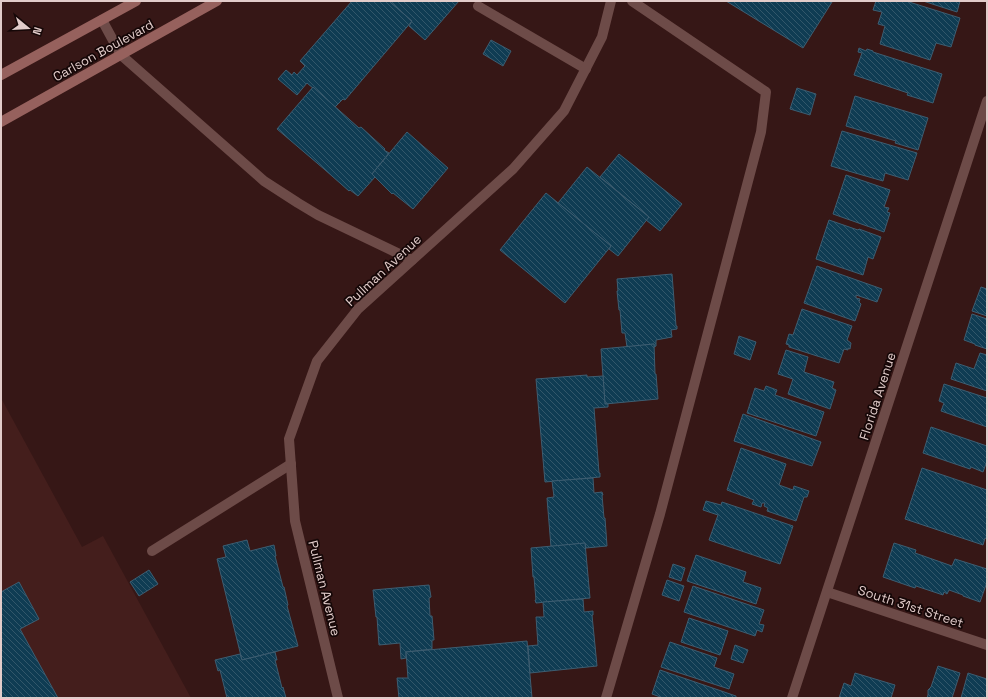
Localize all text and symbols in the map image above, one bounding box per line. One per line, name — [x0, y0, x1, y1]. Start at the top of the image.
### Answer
north arrow — [8, 8, 48, 48]
street label: Carlson Boulevard — [50, 16, 157, 85]
text: N — [30, 25, 45, 37]
street label: Pullman Avenue — [342, 231, 425, 310]
street label: Florida Avenue — [855, 350, 900, 442]
street label: Pullman Avenue — [304, 539, 345, 638]
street label: South 31st Street — [856, 581, 966, 632]

